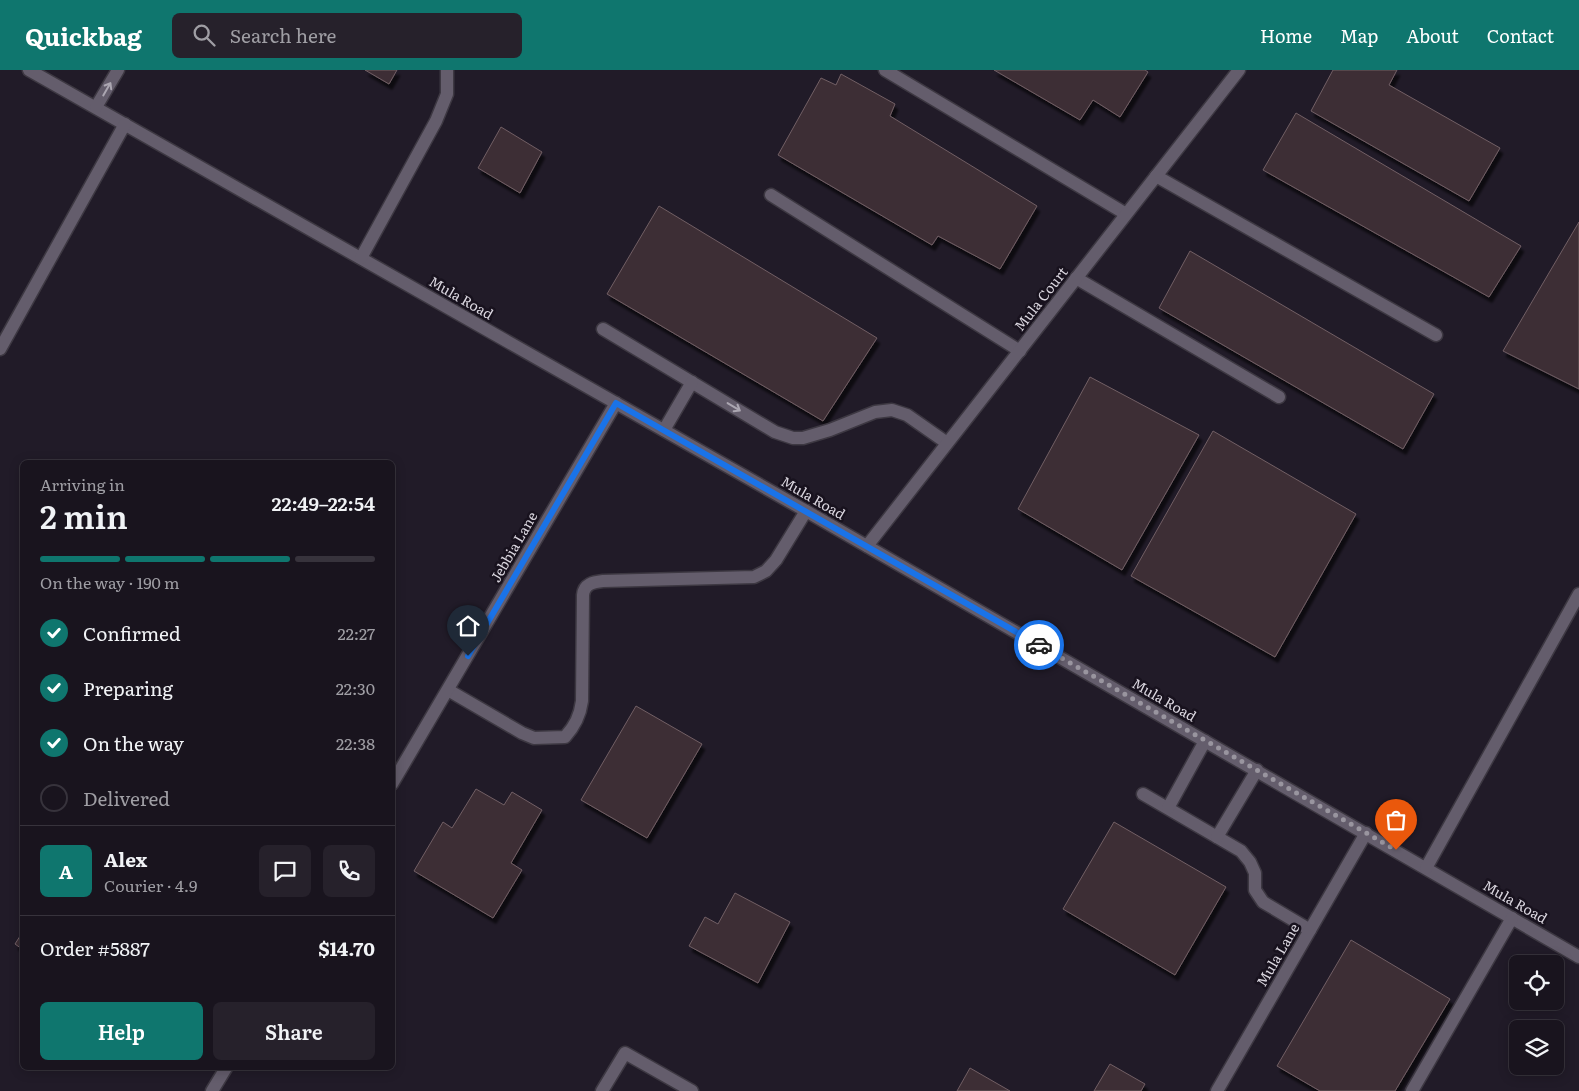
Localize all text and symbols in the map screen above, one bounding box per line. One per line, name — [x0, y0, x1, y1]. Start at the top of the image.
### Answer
search box — [172, 13, 522, 58]
text: Quickbag — [25, 18, 142, 53]
icon: search — [190, 21, 218, 49]
text: Search here — [230, 21, 336, 49]
text: Home — [1260, 22, 1312, 49]
text: Map — [1340, 22, 1378, 49]
text: About — [1406, 22, 1459, 49]
text: Contact — [1487, 22, 1554, 49]
one-way arrow — [102, 81, 112, 96]
street label: Mula Court — [1009, 262, 1072, 335]
street label: Mula Road — [426, 271, 498, 324]
one-way arrow — [727, 403, 741, 413]
street label: Mula Road — [778, 471, 850, 524]
text: Arriving in — [40, 472, 125, 496]
text: 22:49–22:54 — [271, 489, 375, 517]
text: 2 min — [40, 491, 128, 539]
street label: Jebbia Lane — [485, 508, 541, 585]
text: On the way · 190 m — [40, 570, 180, 594]
pin — [447, 605, 489, 656]
icon: home — [454, 612, 482, 640]
icon: check — [40, 619, 68, 647]
text: Confirmed — [83, 619, 181, 647]
courier — [1014, 620, 1064, 670]
text: 22:27 — [338, 621, 375, 645]
icon: car — [1025, 631, 1053, 659]
street label: Mula Road — [1129, 673, 1201, 726]
icon: check — [40, 674, 68, 702]
text: Preparing — [83, 674, 173, 702]
text: 22:30 — [336, 676, 375, 700]
icon: check — [40, 729, 68, 757]
text: On the way — [83, 729, 184, 757]
text: 22:38 — [336, 731, 375, 755]
text: Delivered — [83, 784, 170, 812]
pin — [1375, 799, 1417, 850]
icon: bag — [1382, 806, 1410, 834]
text: Alex — [104, 845, 147, 873]
button: chat — [259, 845, 311, 897]
button: phone — [323, 845, 375, 897]
text: A — [59, 857, 73, 885]
text: Courier · 4.9 — [104, 873, 197, 897]
street label: Mula Road — [1480, 875, 1552, 928]
street label: Mula Lane — [1251, 919, 1303, 990]
text: Order #5887 — [40, 934, 150, 962]
text: $14.70 — [318, 934, 375, 962]
map controls — [1509, 955, 1564, 1075]
button: locate — [1509, 955, 1564, 1010]
button: Help — [40, 1002, 203, 1060]
button: Share — [213, 1002, 375, 1060]
button: layers — [1509, 1020, 1564, 1075]

